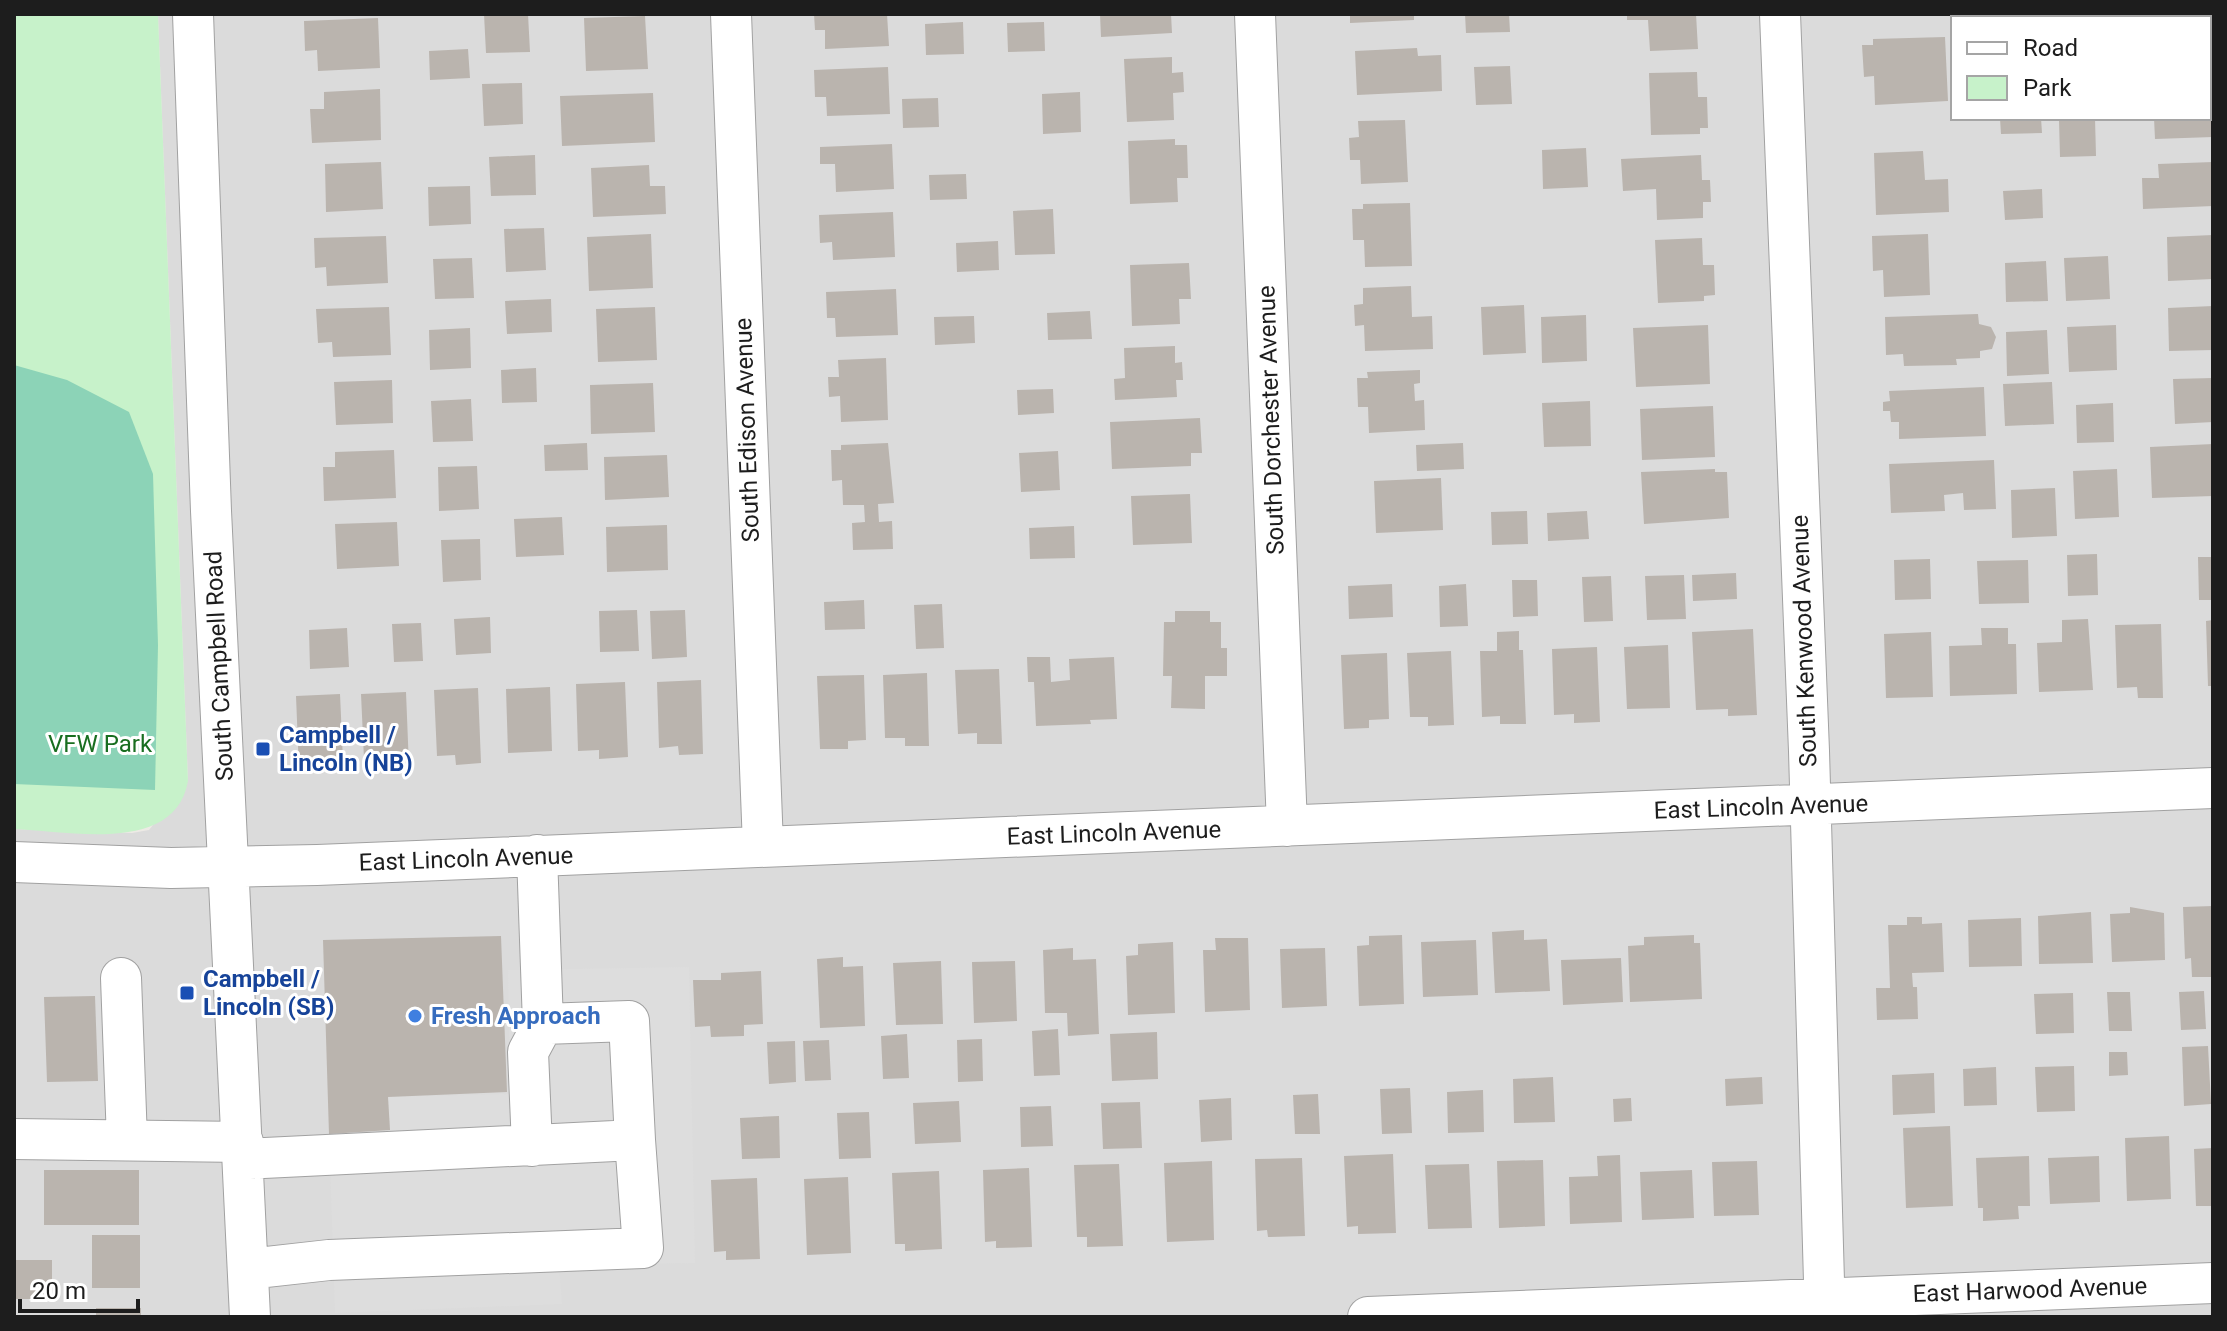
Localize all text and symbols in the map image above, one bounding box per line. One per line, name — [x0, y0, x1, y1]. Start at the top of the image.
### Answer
legend — [1951, 16, 2211, 120]
text: Road — [2023, 34, 2078, 62]
text: Park — [2023, 74, 2072, 102]
street label: South Dorchester Avenue — [1252, 285, 1290, 555]
street label: South Edison Avenue — [729, 317, 765, 543]
street label: South Kenwood Avenue — [1786, 514, 1822, 768]
street label: South Campbell Road — [199, 550, 239, 782]
place label: Campbell / Lincoln (NB) — [279, 721, 413, 777]
park label: VFW Park — [48, 730, 153, 758]
marker: Campbell / Lincoln (NB) — [254, 740, 272, 758]
street label: East Lincoln Avenue — [1653, 789, 1869, 825]
street label: East Lincoln Avenue — [1006, 815, 1222, 851]
street label: East Lincoln Avenue — [358, 841, 574, 877]
place label: Campbell / Lincoln (SB) — [203, 965, 335, 1021]
marker: Campbell / Lincoln (SB) — [178, 984, 196, 1002]
place label: Fresh Approach — [431, 1002, 601, 1030]
marker: Fresh Approach — [406, 1007, 424, 1025]
scale bar — [20, 1263, 138, 1313]
street label: East Harwood Avenue — [1912, 1272, 2148, 1308]
text: 20 m — [32, 1277, 86, 1305]

